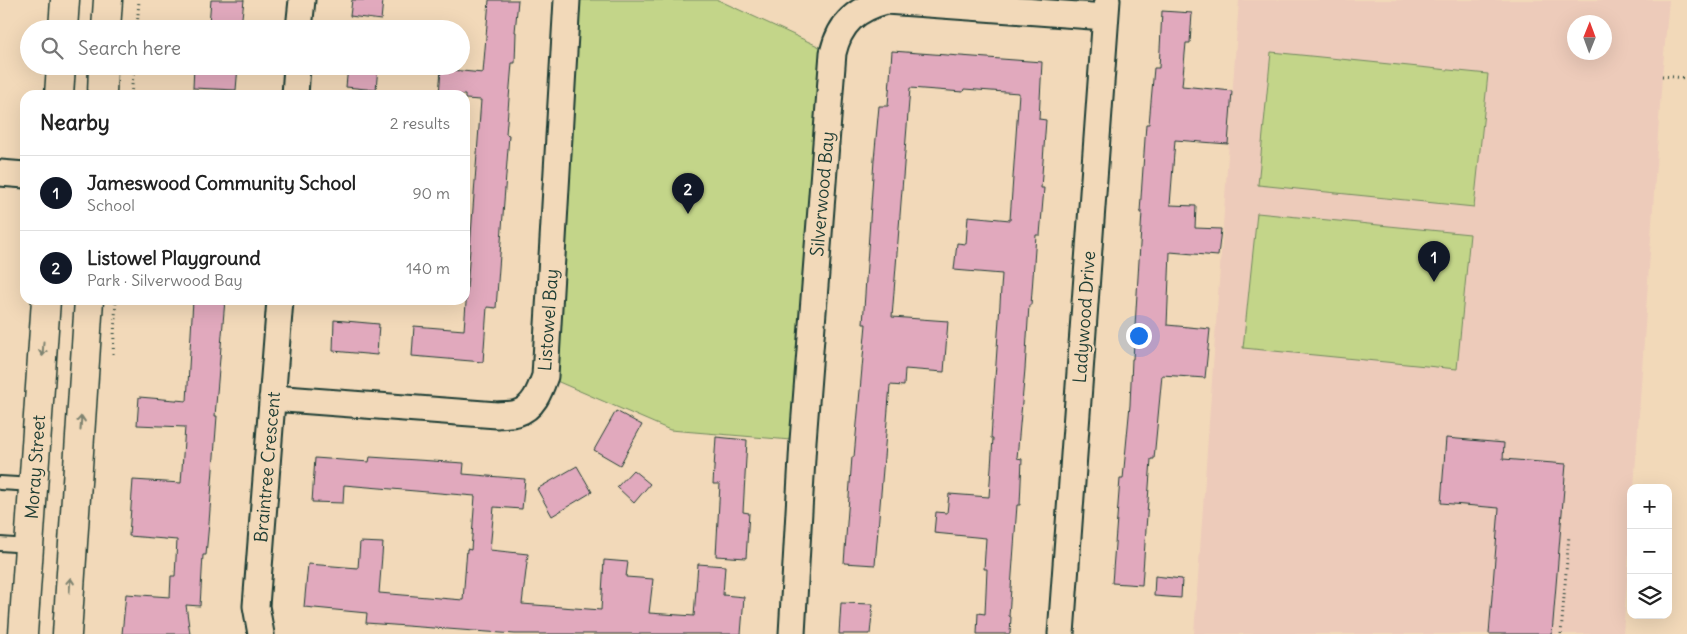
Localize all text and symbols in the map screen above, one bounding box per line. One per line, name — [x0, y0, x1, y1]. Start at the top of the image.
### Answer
north arrow — [1567, 15, 1612, 60]
search box — [20, 20, 470, 75]
icon: search — [38, 34, 66, 62]
text: Search here — [78, 36, 181, 60]
text: Nearby — [40, 109, 110, 136]
text: 2 results — [390, 113, 450, 133]
street label: Silverwood Bay — [805, 131, 839, 257]
text: Jameswood Community School — [87, 171, 356, 195]
pin: 2 — [672, 173, 704, 214]
text: 1 — [53, 183, 59, 203]
text: 90 m — [412, 183, 450, 203]
text: School — [87, 195, 135, 215]
pin: 1 — [1418, 241, 1450, 282]
text: Listowel Playground — [87, 246, 261, 270]
street label: Ladywood Drive — [1068, 250, 1100, 384]
text: 2 — [52, 258, 60, 278]
text: 140 m — [406, 258, 450, 278]
street label: Listowel Bay — [533, 268, 563, 372]
text: Park · Silverwood Bay — [87, 270, 243, 290]
your location — [1126, 323, 1152, 349]
one-way arrow — [38, 340, 47, 356]
street label: Braintree Crescent — [249, 391, 285, 543]
street label: Moray Street — [20, 414, 50, 520]
one-way arrow — [76, 415, 85, 431]
map controls — [1627, 484, 1672, 619]
button: + — [1627, 484, 1672, 529]
button: − — [1627, 529, 1672, 574]
button: layers — [1627, 574, 1672, 619]
one-way arrow — [66, 578, 75, 594]

